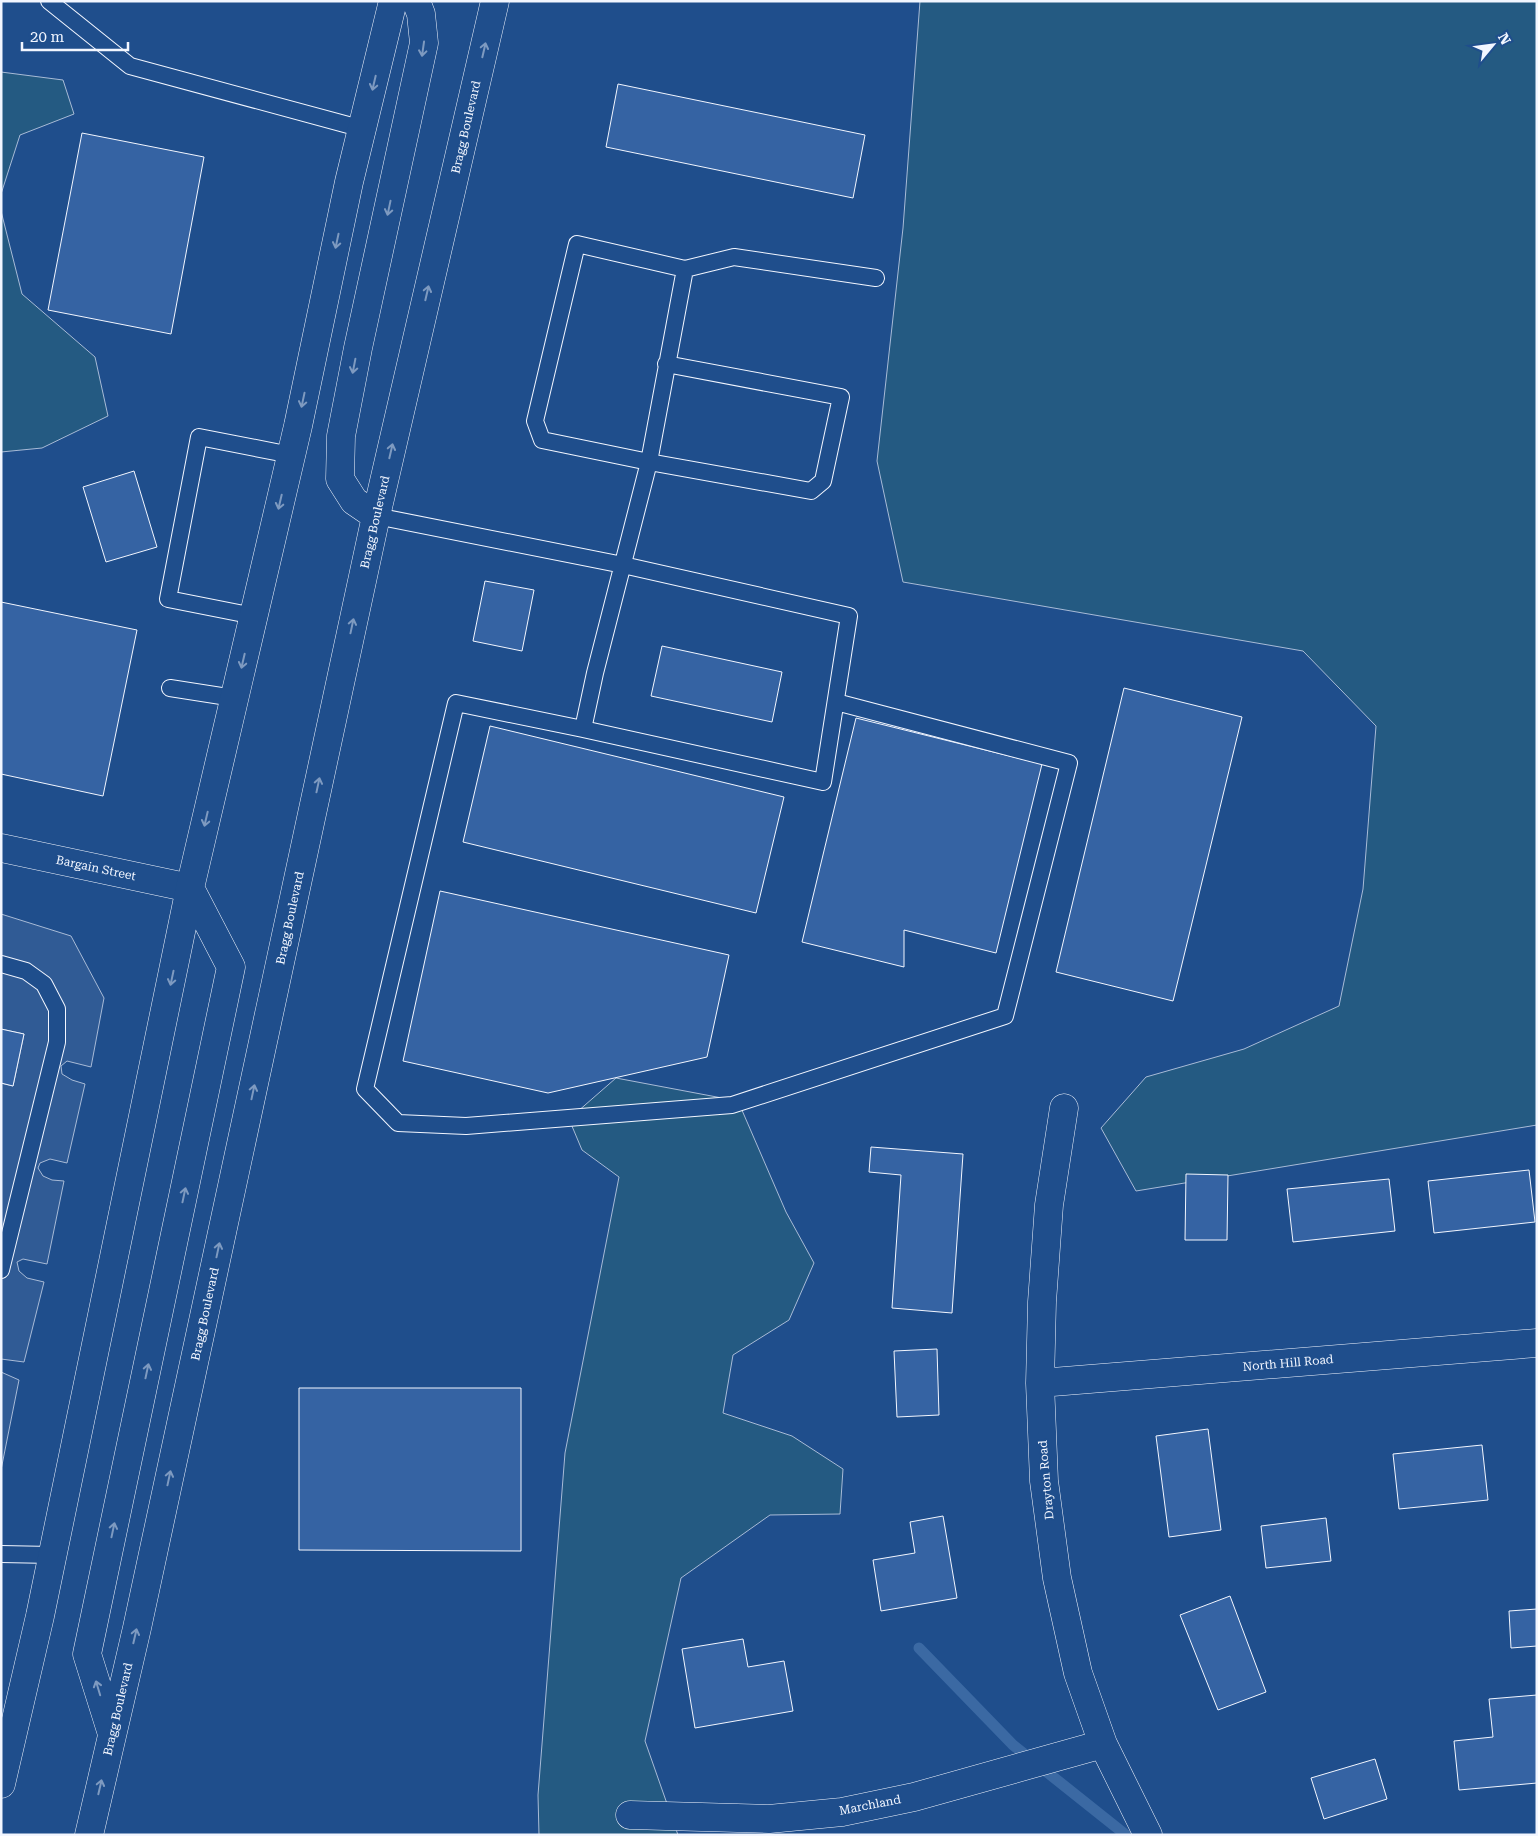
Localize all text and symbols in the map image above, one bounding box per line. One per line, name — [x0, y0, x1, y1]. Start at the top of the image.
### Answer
scale bar — [22, 20, 129, 52]
north arrow — [1468, 20, 1518, 70]
text: 20 m — [30, 28, 65, 46]
text: N — [1495, 30, 1514, 47]
one-way arrow — [418, 40, 428, 56]
one-way arrow — [479, 42, 489, 58]
one-way arrow — [369, 74, 378, 90]
street label: Bragg Boulevard — [448, 79, 484, 175]
one-way arrow — [384, 199, 393, 215]
one-way arrow — [331, 232, 341, 248]
one-way arrow — [423, 286, 432, 302]
one-way arrow — [349, 358, 359, 374]
one-way arrow — [298, 391, 307, 407]
one-way arrow — [387, 444, 396, 460]
street label: Bragg Boulevard — [357, 474, 393, 570]
one-way arrow — [275, 494, 284, 510]
one-way arrow — [348, 618, 358, 634]
one-way arrow — [238, 652, 247, 668]
one-way arrow — [314, 777, 324, 793]
one-way arrow — [201, 810, 210, 826]
street label: Bargain Street — [55, 853, 138, 883]
street label: Bragg Boulevard — [273, 870, 307, 966]
one-way arrow — [167, 969, 176, 985]
one-way arrow — [249, 1084, 258, 1100]
one-way arrow — [179, 1187, 189, 1203]
one-way arrow — [214, 1243, 224, 1259]
street label: Bragg Boulevard — [188, 1266, 222, 1362]
street label: North Hill Road — [1242, 1352, 1334, 1374]
one-way arrow — [142, 1364, 152, 1380]
street label: Drayton Road — [1036, 1439, 1056, 1520]
one-way arrow — [165, 1470, 174, 1486]
one-way arrow — [109, 1523, 119, 1539]
one-way arrow — [131, 1629, 140, 1645]
street label: Bragg Boulevard — [100, 1661, 136, 1757]
one-way arrow — [92, 1681, 102, 1697]
one-way arrow — [96, 1780, 105, 1796]
street label: Marchland — [838, 1792, 902, 1818]

